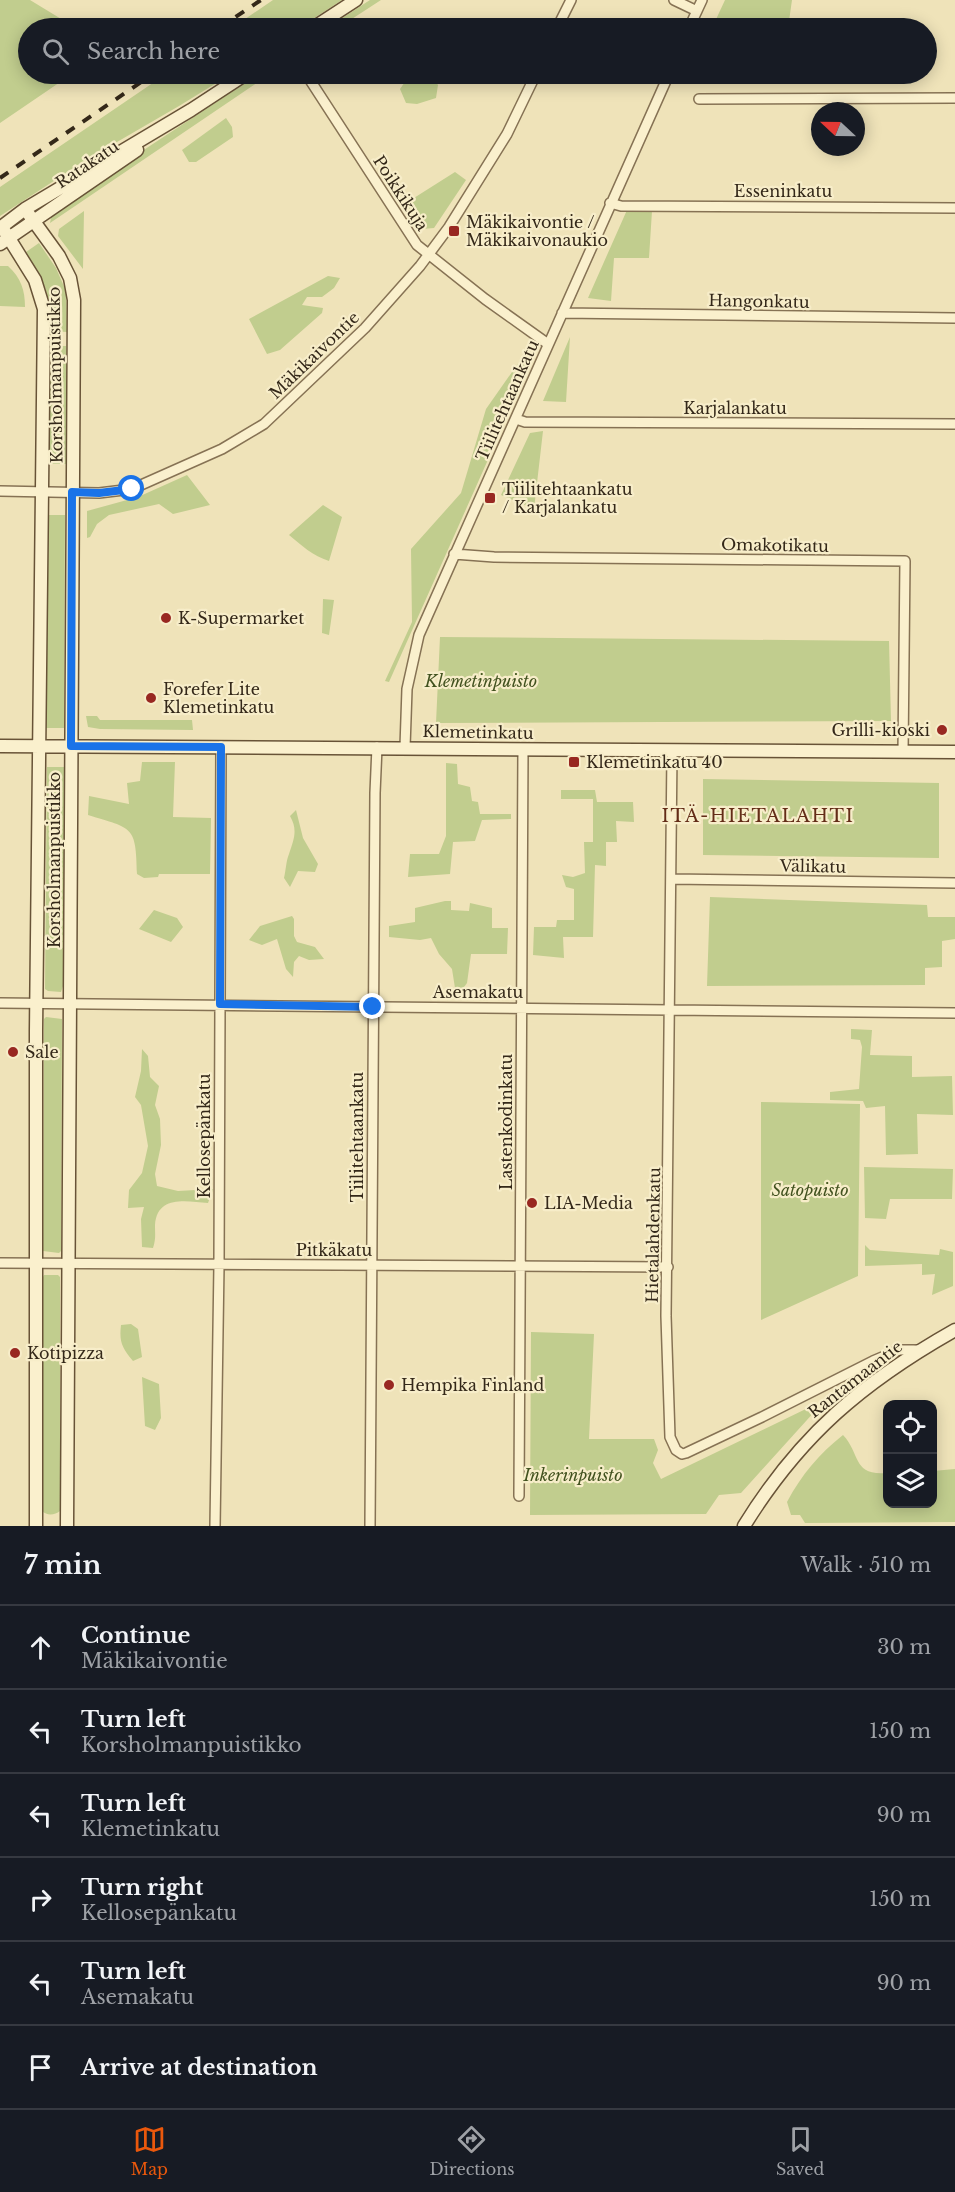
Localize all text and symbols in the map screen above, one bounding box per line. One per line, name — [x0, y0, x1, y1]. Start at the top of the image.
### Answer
search box — [18, 18, 937, 84]
icon: search — [39, 35, 72, 68]
text: Search here — [87, 38, 220, 65]
north arrow — [811, 102, 865, 156]
street label: Ratakatu — [52, 135, 123, 192]
street label: Poikkikuja — [369, 152, 433, 235]
street label: Esseninkatu — [734, 181, 832, 201]
place label: Mäkikaivontie / Mäkikaivonaukio — [466, 212, 608, 250]
marker: Mäkikaivontie / Mäkikaivonaukio — [447, 224, 461, 238]
street label: Korsholmanpuistikko — [43, 287, 67, 463]
street label: Hangonkatu — [708, 290, 810, 312]
street label: Mäkikaivontie — [265, 307, 363, 403]
street label: Tiilitehtaankatu — [471, 336, 543, 464]
street label: Karjalankatu — [683, 398, 787, 418]
route start — [118, 475, 144, 501]
place label: Tiilitehtaankatu / Karjalankatu — [502, 479, 633, 517]
marker: Tiilitehtaankatu / Karjalankatu — [483, 491, 497, 505]
street label: Omakotikatu — [721, 534, 829, 556]
place label: K-Supermarket — [178, 608, 304, 628]
marker: K-Supermarket — [159, 611, 173, 625]
park label: Klemetinpuisto — [424, 671, 537, 691]
place label: Forefer Lite Klemetinkatu — [163, 679, 274, 717]
marker: Forefer Lite Klemetinkatu — [144, 691, 158, 705]
place label: Grilli-kioski — [831, 720, 931, 740]
street label: Klemetinkatu — [422, 721, 534, 743]
marker: Grilli-kioski — [935, 723, 949, 737]
place label: Klemetinkatu 40 — [586, 752, 723, 772]
marker: Klemetinkatu 40 — [567, 755, 581, 769]
street label: Korsholmanpuistikko — [44, 772, 64, 948]
district label: ITÄ-HIETALAHTI — [661, 804, 855, 827]
street label: Välikatu — [779, 855, 847, 877]
street label: Asemakatu — [432, 982, 523, 1002]
route end — [359, 993, 385, 1019]
place label: Sale — [25, 1042, 59, 1062]
marker: Sale — [6, 1045, 20, 1059]
street label: Lastenkodinkatu — [496, 1053, 516, 1190]
street label: Tiilitehtaankatu — [347, 1072, 367, 1202]
street label: Kellosepänkatu — [194, 1073, 214, 1198]
street label: Hietalahdenkatu — [642, 1167, 664, 1303]
park label: Satopuisto — [771, 1180, 849, 1200]
place label: LIA-Media — [544, 1193, 633, 1213]
marker: LIA-Media — [525, 1196, 539, 1210]
street label: Pitkäkatu — [296, 1240, 373, 1260]
street label: Rantamaantie — [804, 1336, 906, 1422]
place label: Kotipizza — [27, 1343, 104, 1363]
marker: Kotipizza — [8, 1346, 22, 1360]
place label: Hempika Finland — [401, 1375, 544, 1395]
marker: Hempika Finland — [382, 1378, 396, 1392]
map controls — [883, 1400, 937, 1508]
button: locate — [883, 1400, 937, 1454]
button: layers — [883, 1454, 937, 1508]
park label: Inkerinpuisto — [522, 1465, 623, 1485]
text: 7 min — [24, 1549, 101, 1581]
text: Walk · 510 m — [801, 1553, 931, 1577]
text: Continue — [81, 1622, 190, 1649]
icon: ahead — [24, 1631, 57, 1664]
text: 30 m — [877, 1635, 931, 1659]
text: Mäkikaivontie — [81, 1649, 228, 1673]
text: Turn left — [81, 1706, 186, 1733]
icon: left — [24, 1715, 57, 1748]
text: 150 m — [869, 1719, 931, 1743]
text: Korsholmanpuistikko — [81, 1733, 302, 1757]
text: Turn left — [81, 1790, 186, 1817]
icon: left — [24, 1799, 57, 1832]
text: 90 m — [877, 1803, 931, 1827]
text: Klemetinkatu — [81, 1817, 220, 1841]
text: Turn right — [81, 1874, 203, 1901]
icon: right — [24, 1883, 57, 1916]
text: 150 m — [869, 1887, 931, 1911]
text: Kellosepänkatu — [81, 1901, 237, 1925]
text: Turn left — [81, 1958, 186, 1985]
icon: left — [24, 1967, 57, 2000]
text: 90 m — [877, 1971, 931, 1995]
text: Asemakatu — [81, 1985, 194, 2009]
icon: arrive — [24, 2051, 57, 2084]
text: Arrive at destination — [81, 2054, 318, 2081]
tab: Map — [131, 2123, 168, 2179]
tab: Directions — [429, 2123, 514, 2179]
tab: Saved — [776, 2123, 824, 2179]

